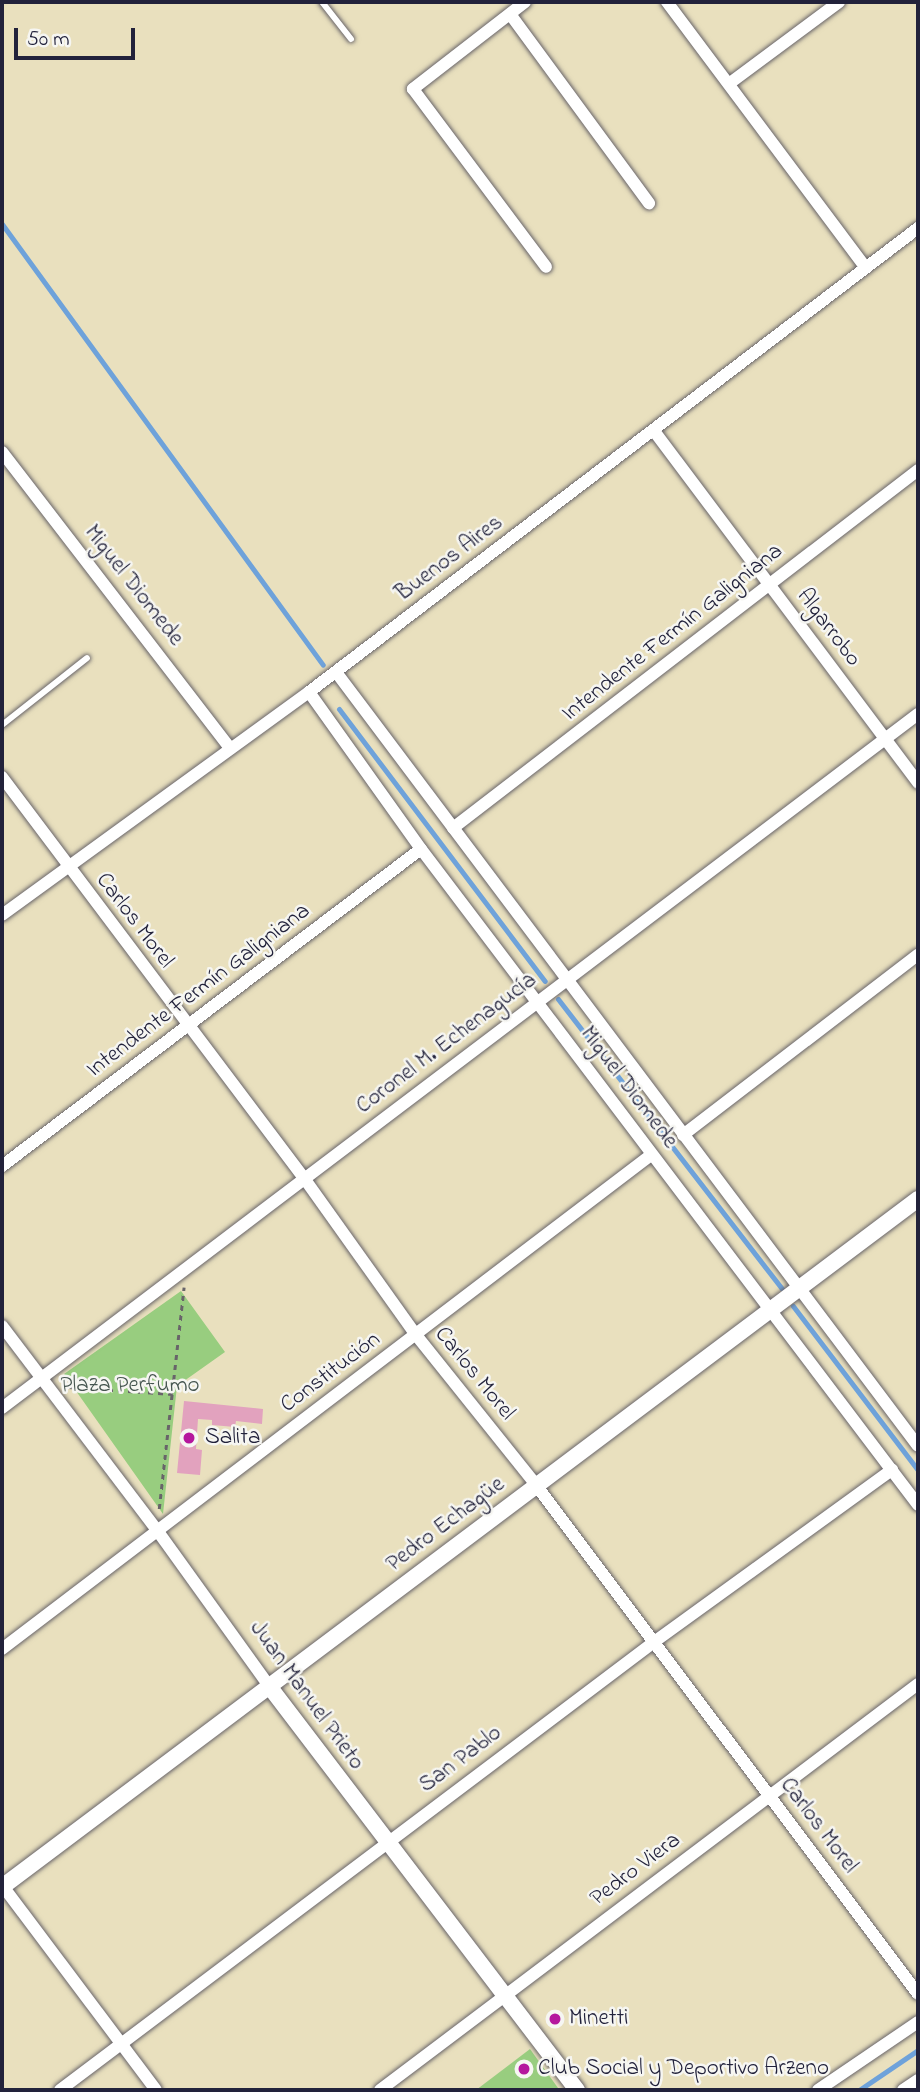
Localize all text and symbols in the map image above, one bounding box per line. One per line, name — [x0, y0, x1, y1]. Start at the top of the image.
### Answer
scale bar — [18, 14, 138, 58]
text: 50 m — [27, 25, 70, 55]
street label: Buenos Aires — [391, 510, 509, 608]
street label: Miguel Diomede — [77, 520, 189, 652]
street label: Intendente Fermín Galigniana — [557, 538, 789, 728]
street label: Algarrobo — [790, 584, 866, 672]
street label: Carlos Morel — [89, 868, 179, 974]
street label: Intendente Fermín Galigniana — [82, 898, 316, 1084]
street label: Coronel M. Echenagucía — [351, 967, 543, 1121]
street label: Miguel Diomede — [573, 1021, 683, 1155]
street label: Carlos Morel — [428, 1322, 520, 1426]
street label: Constitución — [276, 1326, 386, 1420]
park label: Plaza Perfumo — [61, 1372, 199, 1400]
place label: Salita — [205, 1424, 260, 1452]
marker: Salita — [179, 1428, 199, 1448]
street label: Pedro Echagüe — [381, 1471, 511, 1579]
street label: Juan Manuel Prieto — [243, 1616, 369, 1776]
street label: San Pablo — [414, 1720, 508, 1800]
street label: Carlos Morel — [773, 1773, 863, 1879]
street label: Pedro Viera — [585, 1827, 687, 1913]
place label: Minetti — [569, 2005, 628, 2033]
marker: Minetti — [547, 2011, 563, 2027]
place label: Club Social y Deportivo Arzeno — [538, 2055, 829, 2083]
marker: Club Social y Deportivo Arzeno — [516, 2061, 532, 2077]

